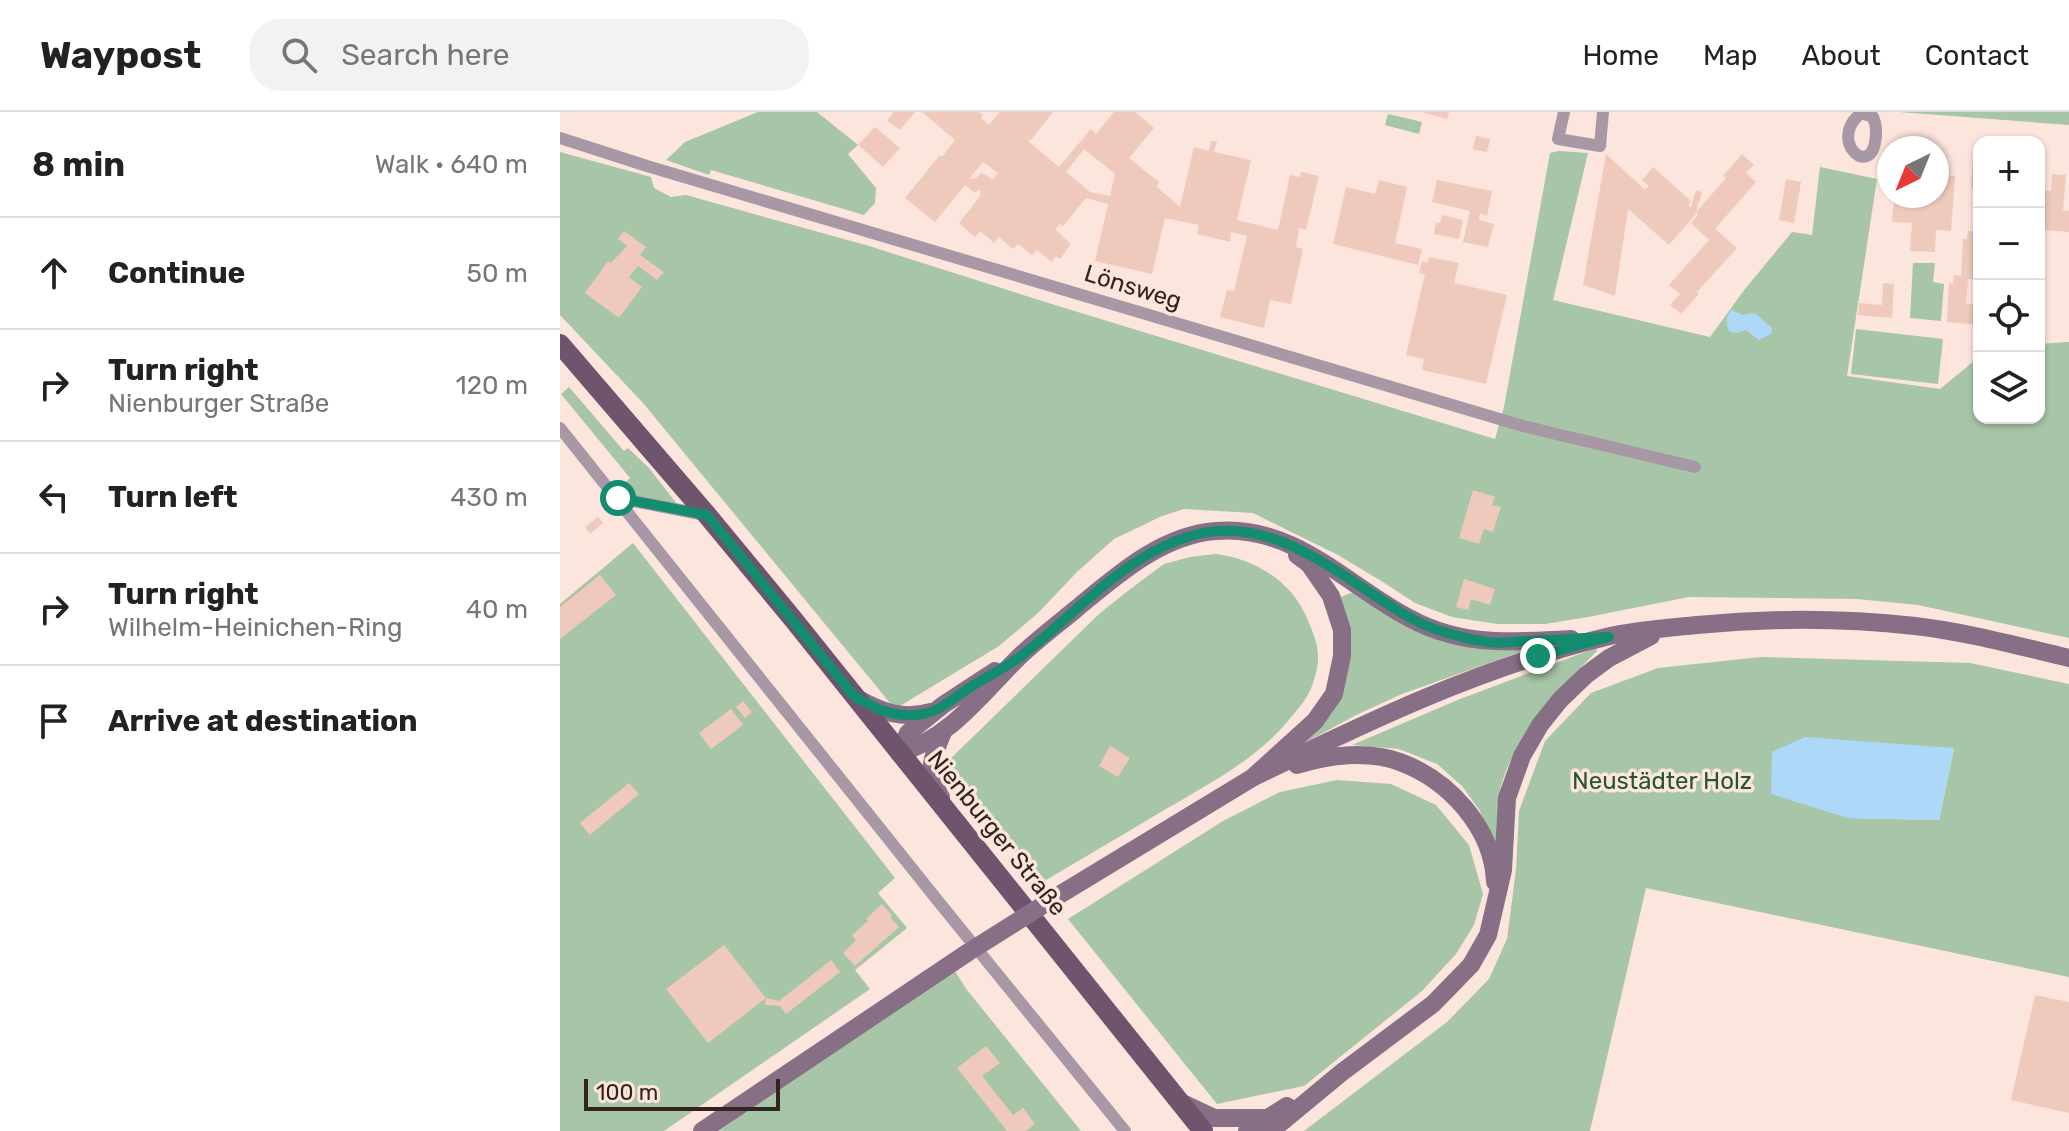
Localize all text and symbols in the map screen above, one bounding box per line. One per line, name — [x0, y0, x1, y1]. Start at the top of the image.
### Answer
search box — [249, 19, 809, 91]
text: Waypost — [40, 32, 201, 78]
icon: search — [277, 33, 321, 77]
text: Search here — [341, 37, 509, 73]
text: Home — [1582, 39, 1659, 72]
text: Map — [1703, 39, 1757, 72]
text: About — [1801, 39, 1881, 72]
text: Contact — [1925, 39, 2029, 72]
north arrow — [1877, 136, 1949, 208]
map controls — [1973, 136, 2045, 424]
button: + — [1973, 136, 2045, 208]
text: 8 min — [32, 144, 125, 185]
text: Walk · 640 m — [375, 149, 528, 180]
button: − — [1973, 208, 2045, 280]
icon: ahead — [32, 251, 76, 295]
text: Continue — [108, 255, 245, 291]
text: 50 m — [467, 258, 528, 289]
street label: Lönsweg — [1081, 259, 1185, 315]
button: locate — [1973, 280, 2045, 352]
text: Turn right — [108, 352, 259, 388]
button: layers — [1973, 352, 2045, 424]
icon: right — [32, 363, 76, 407]
text: 120 m — [456, 370, 528, 401]
text: Nienburger Straße — [108, 388, 329, 419]
icon: left — [32, 475, 76, 519]
text: Turn left — [108, 479, 238, 515]
route start — [600, 480, 636, 516]
text: 430 m — [450, 482, 528, 513]
text: Turn right — [108, 576, 259, 612]
icon: right — [32, 587, 76, 631]
text: 40 m — [466, 594, 528, 625]
text: Wilhelm-Heinichen-Ring — [108, 612, 403, 643]
route end — [1520, 638, 1556, 674]
icon: arrive — [32, 699, 76, 743]
text: Arrive at destination — [108, 703, 418, 739]
street label: Nienburger Straße — [922, 745, 1072, 921]
park label: Neustädter Holz — [1572, 767, 1752, 795]
scale bar — [584, 1075, 780, 1111]
text: 100 m — [596, 1079, 658, 1106]

